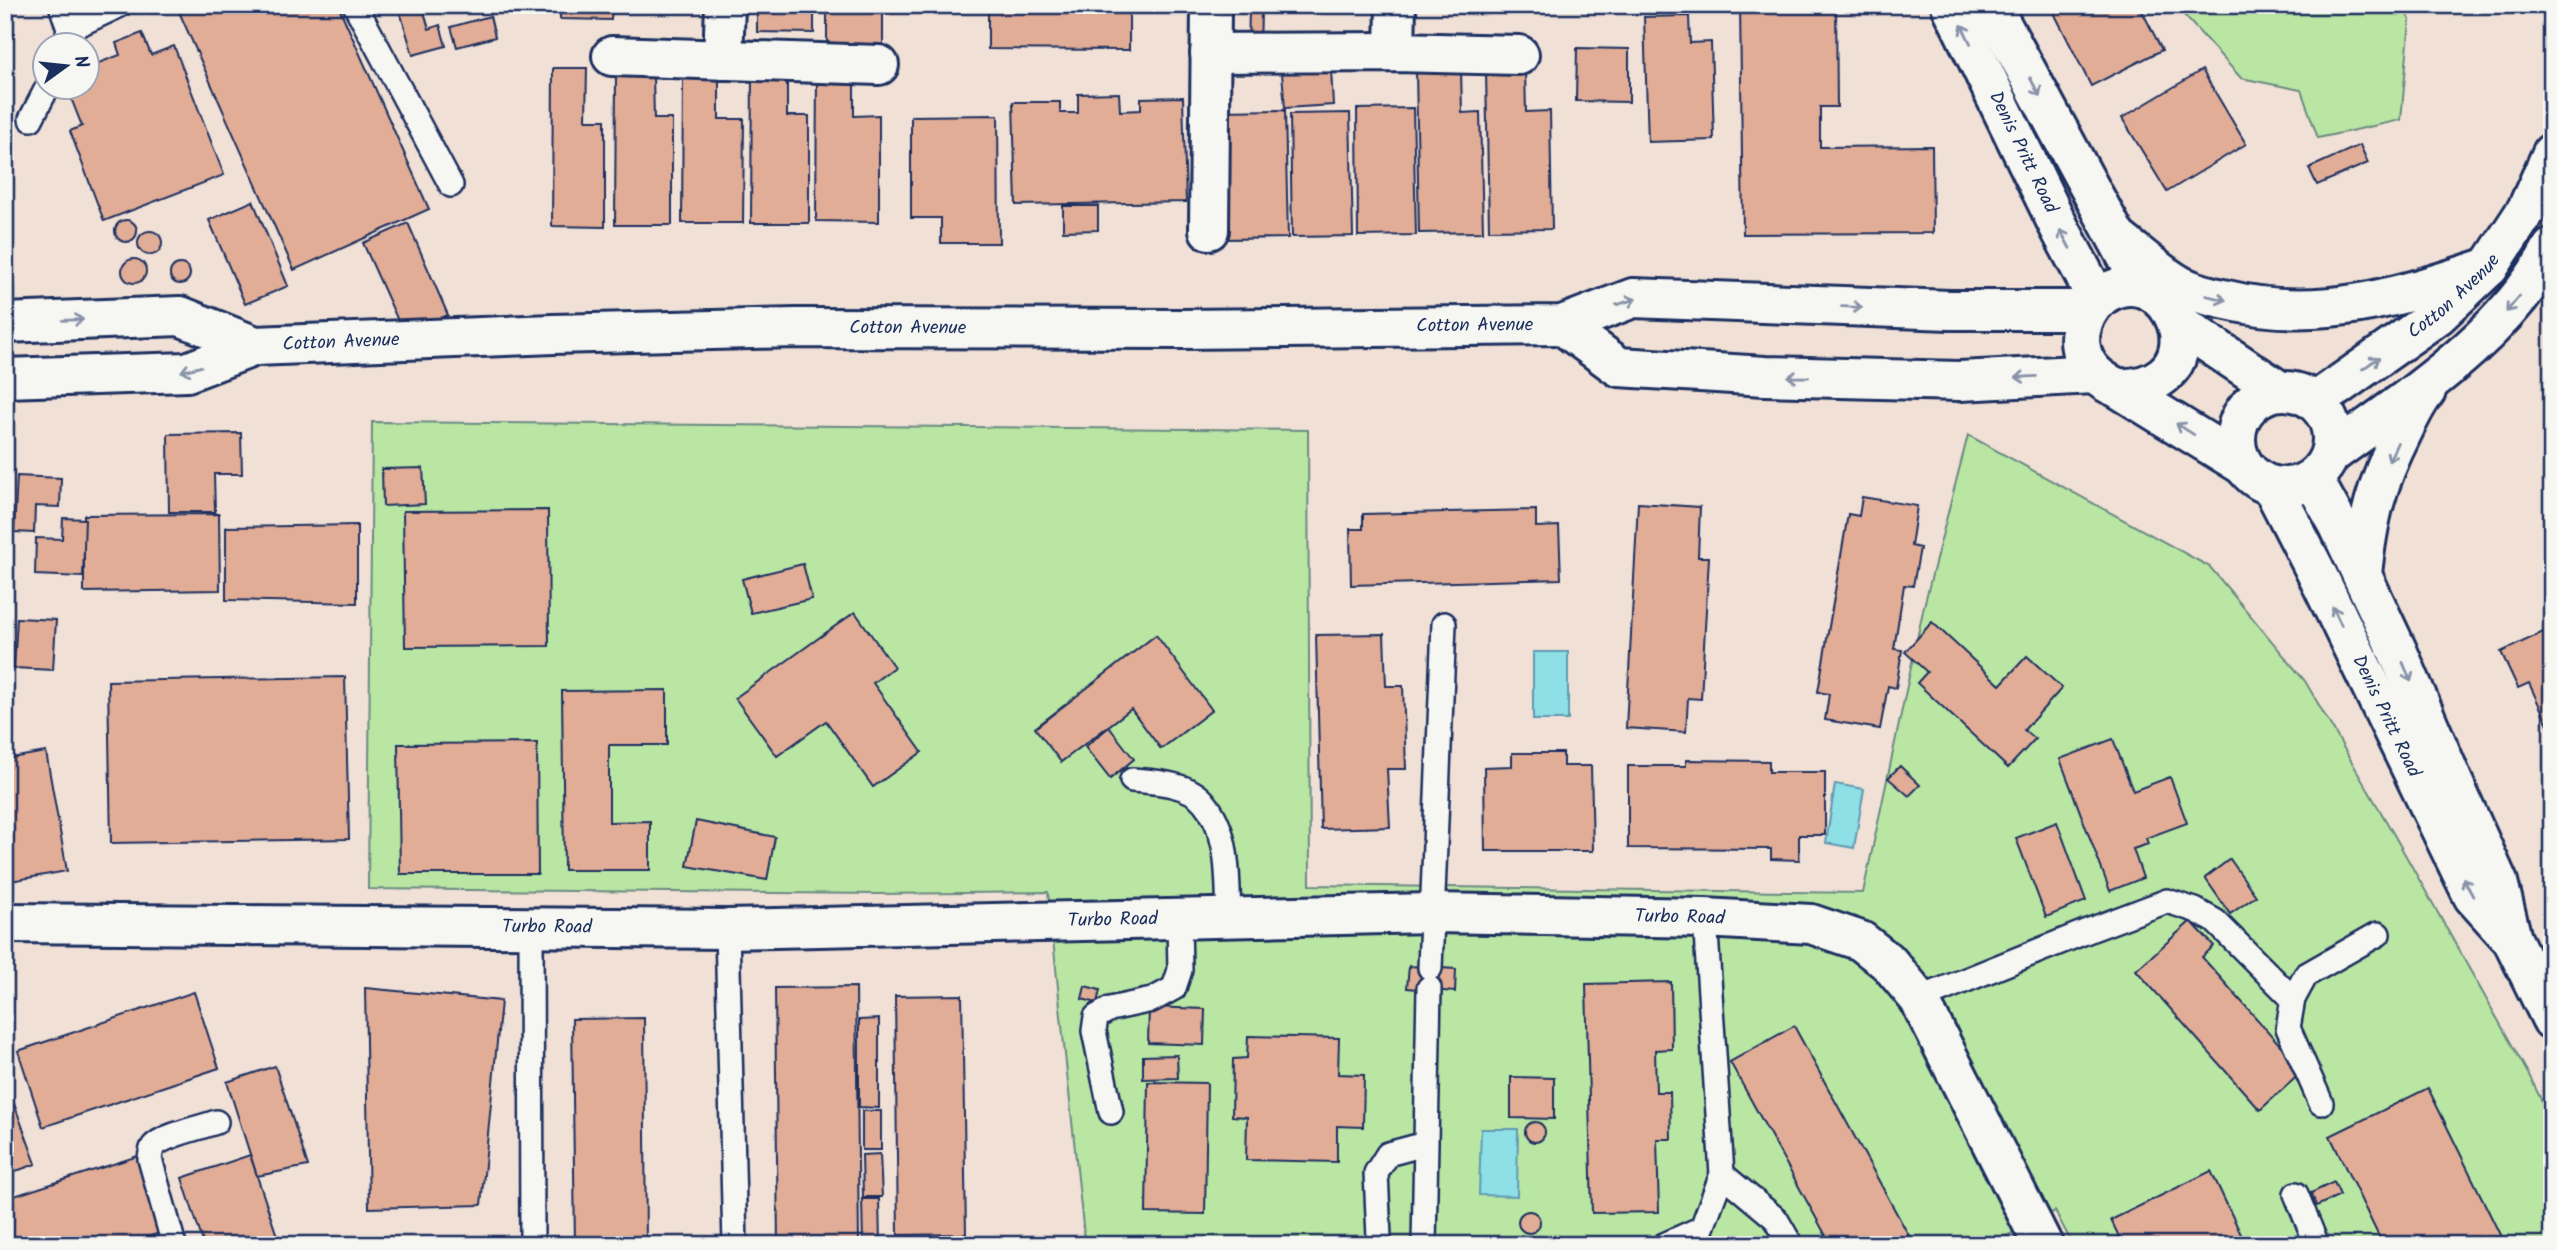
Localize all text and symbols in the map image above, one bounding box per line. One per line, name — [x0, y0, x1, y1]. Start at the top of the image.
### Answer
one-way arrow — [1958, 24, 1972, 45]
north arrow — [32, 32, 102, 102]
text: N — [64, 52, 97, 72]
one-way arrow — [2029, 76, 2043, 97]
street label: Denis Pritt Road — [1980, 86, 2066, 219]
one-way arrow — [2058, 229, 2072, 250]
street label: Cotton Avenue — [2401, 248, 2509, 347]
one-way arrow — [2204, 292, 2227, 305]
one-way arrow — [1614, 294, 1636, 307]
one-way arrow — [2505, 294, 2521, 312]
one-way arrow — [1841, 300, 1864, 313]
street label: Cotton Avenue — [1416, 310, 1534, 342]
street label: Cotton Avenue — [849, 313, 967, 343]
one-way arrow — [62, 314, 85, 327]
street label: Cotton Avenue — [282, 325, 401, 360]
one-way arrow — [2361, 356, 2380, 370]
one-way arrow — [180, 363, 202, 376]
one-way arrow — [1787, 370, 1810, 384]
one-way arrow — [2015, 371, 2038, 384]
one-way arrow — [2176, 422, 2196, 436]
one-way arrow — [2385, 441, 2399, 462]
one-way arrow — [2330, 606, 2344, 627]
street label: Denis Pritt Road — [2343, 650, 2429, 783]
one-way arrow — [2401, 661, 2414, 683]
one-way arrow — [2461, 877, 2474, 898]
street label: Turbo Road — [1635, 902, 1726, 934]
street label: Turbo Road — [1068, 904, 1159, 936]
street label: Turbo Road — [502, 912, 593, 943]

